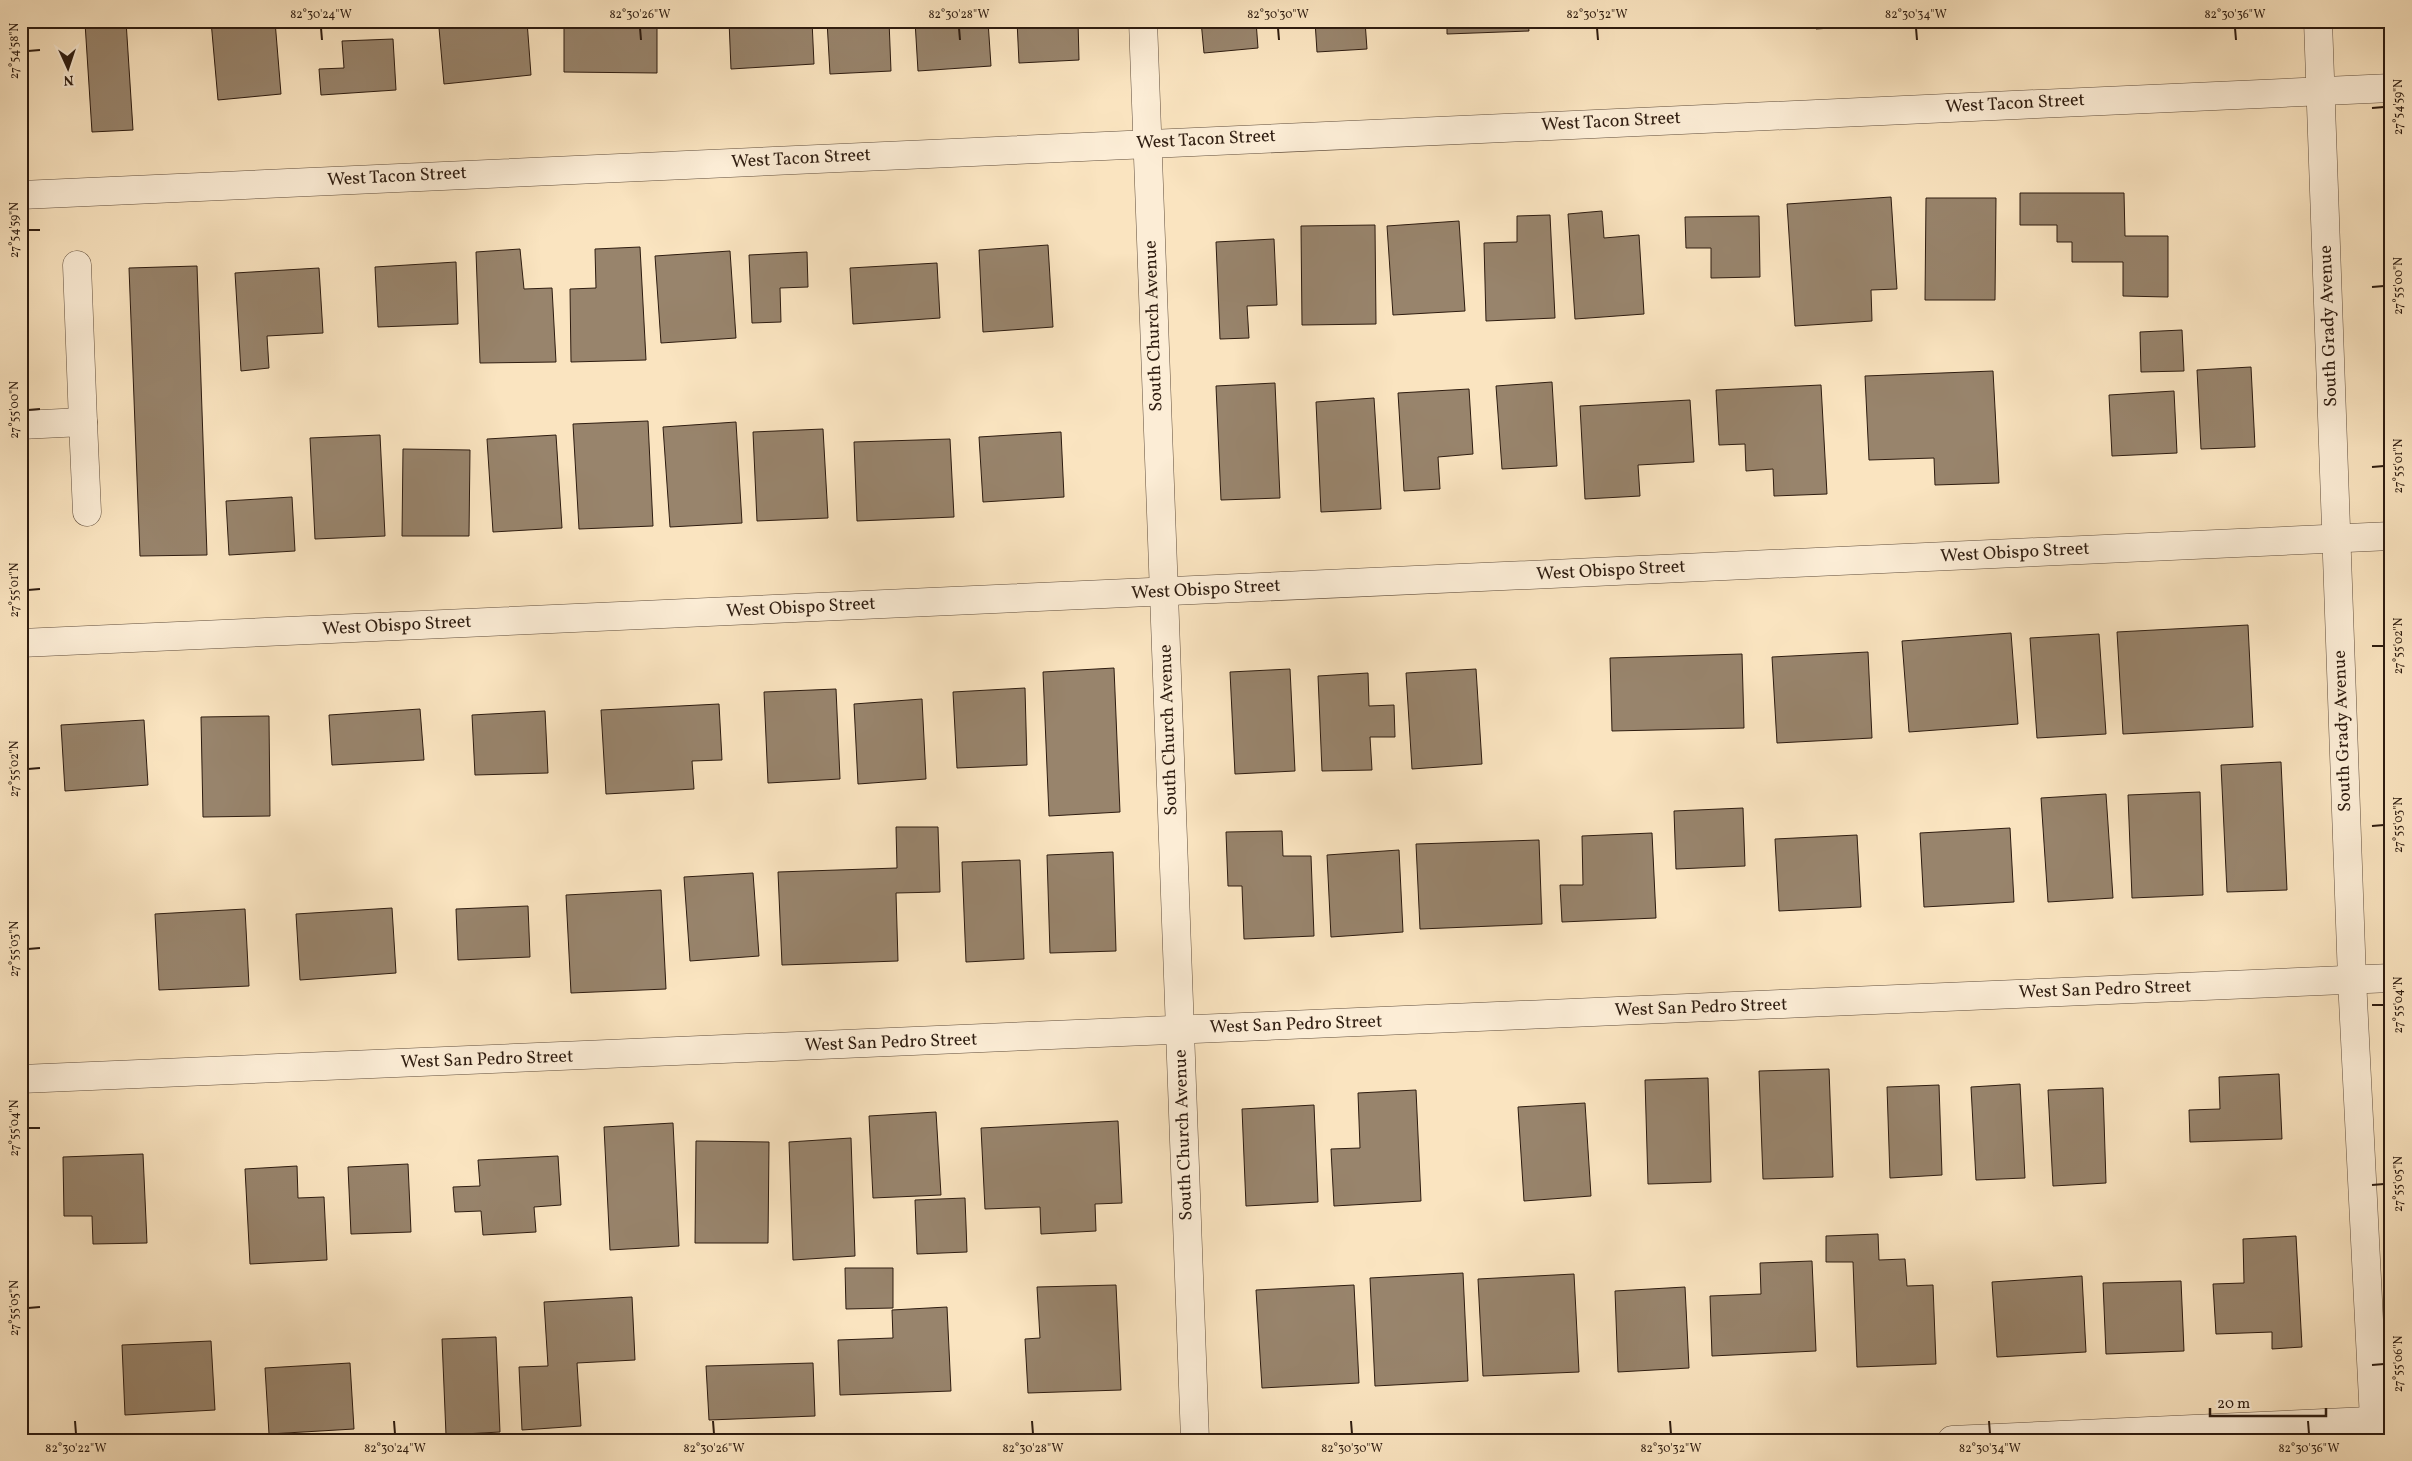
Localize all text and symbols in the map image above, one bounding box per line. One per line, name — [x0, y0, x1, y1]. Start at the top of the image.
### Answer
text: 82°30'24"W — [290, 7, 352, 23]
text: 82°30'26"W — [609, 7, 671, 23]
text: 82°30'28"W — [928, 7, 990, 23]
text: 82°30'30"W — [1247, 7, 1309, 23]
text: 82°30'32"W — [1566, 7, 1628, 23]
text: 82°30'34"W — [1885, 7, 1947, 23]
text: 82°30'36"W — [2204, 7, 2266, 23]
text: 27°54'58"N — [7, 23, 23, 79]
north arrow — [42, 42, 92, 92]
text: N — [63, 70, 74, 89]
text: 27°54'59"N — [2391, 79, 2407, 135]
street label: West Tacon Street — [1945, 88, 2085, 120]
street label: West Tacon Street — [1541, 106, 1681, 138]
street label: West Tacon Street — [1136, 124, 1276, 156]
street label: West Tacon Street — [731, 143, 871, 175]
street label: West Tacon Street — [327, 161, 467, 193]
text: 27°54'59"N — [7, 202, 23, 258]
street label: South Church Avenue — [1139, 240, 1169, 412]
street label: South Grady Avenue — [2314, 245, 2344, 407]
text: 27°55'00"N — [2391, 257, 2407, 315]
text: 27°55'00"N — [7, 381, 23, 439]
text: 27°55'01"N — [2391, 438, 2407, 494]
street label: West Obispo Street — [1940, 537, 2090, 569]
street label: West Obispo Street — [1536, 555, 1686, 587]
text: 27°55'01"N — [7, 562, 23, 618]
street label: West Obispo Street — [1131, 574, 1281, 606]
street label: West Obispo Street — [726, 592, 876, 624]
street label: West Obispo Street — [322, 610, 472, 642]
text: 27°55'02"N — [2391, 618, 2407, 674]
street label: South Church Avenue — [1154, 644, 1184, 816]
street label: South Grady Avenue — [2328, 650, 2358, 812]
text: 27°55'02"N — [7, 741, 23, 797]
text: 27°55'03"N — [2391, 797, 2407, 853]
text: 27°55'03"N — [7, 921, 23, 977]
street label: West San Pedro Street — [2018, 974, 2192, 1006]
text: 27°55'04"N — [2391, 976, 2407, 1033]
street label: West San Pedro Street — [1614, 992, 1788, 1024]
street label: West San Pedro Street — [1209, 1009, 1383, 1041]
street label: West San Pedro Street — [804, 1027, 978, 1059]
street label: West San Pedro Street — [400, 1044, 574, 1076]
street label: South Church Avenue — [1169, 1049, 1199, 1221]
text: 27°55'04"N — [7, 1099, 23, 1156]
text: 27°55'05"N — [2391, 1156, 2407, 1212]
text: 27°55'05"N — [7, 1280, 23, 1336]
text: 27°55'06"N — [2391, 1336, 2407, 1392]
scale bar — [2210, 1386, 2326, 1418]
text: 20 m — [2217, 1394, 2250, 1415]
text: 82°30'22"W — [45, 1441, 107, 1457]
text: 82°30'24"W — [364, 1441, 426, 1457]
text: 82°30'26"W — [683, 1441, 745, 1457]
text: 82°30'28"W — [1002, 1441, 1064, 1457]
text: 82°30'30"W — [1321, 1441, 1383, 1457]
text: 82°30'32"W — [1640, 1441, 1702, 1457]
text: 82°30'34"W — [1959, 1441, 2021, 1457]
text: 82°30'36"W — [2278, 1441, 2340, 1457]

